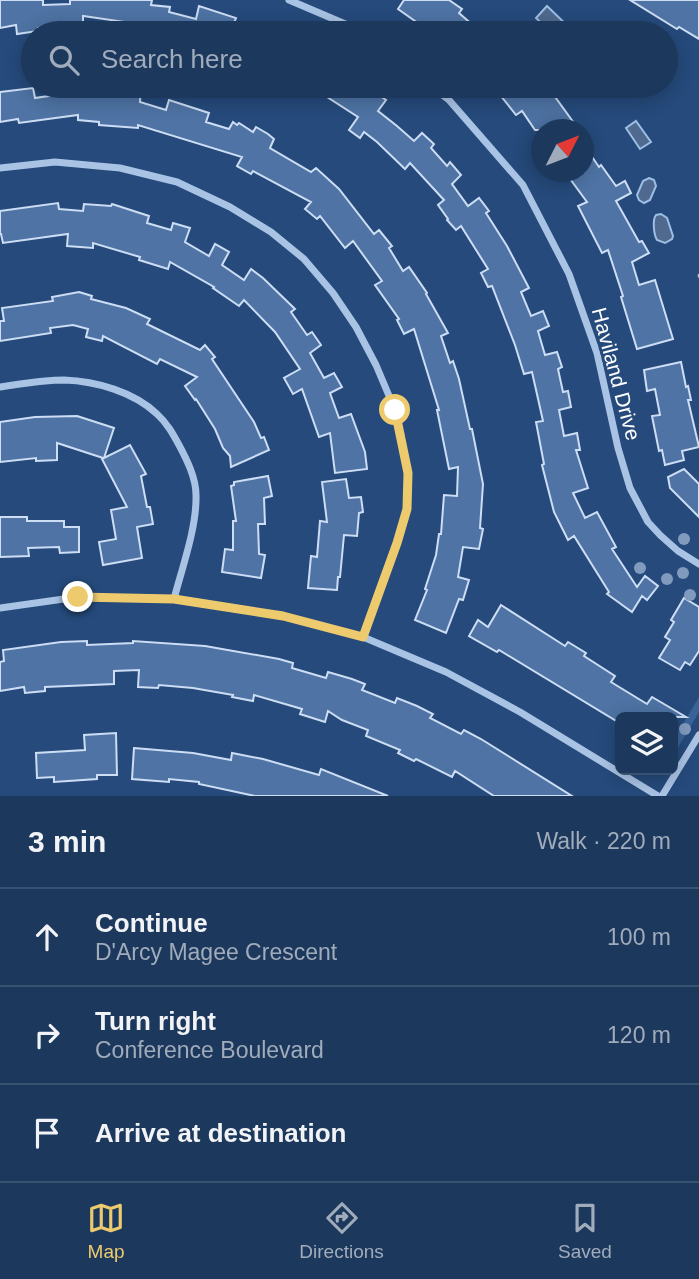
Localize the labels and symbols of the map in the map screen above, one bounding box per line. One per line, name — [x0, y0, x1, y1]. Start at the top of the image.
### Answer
north arrow — [531, 119, 594, 182]
street label: Haviland Drive — [588, 305, 645, 443]
route start — [379, 394, 410, 425]
route end — [62, 581, 93, 612]

